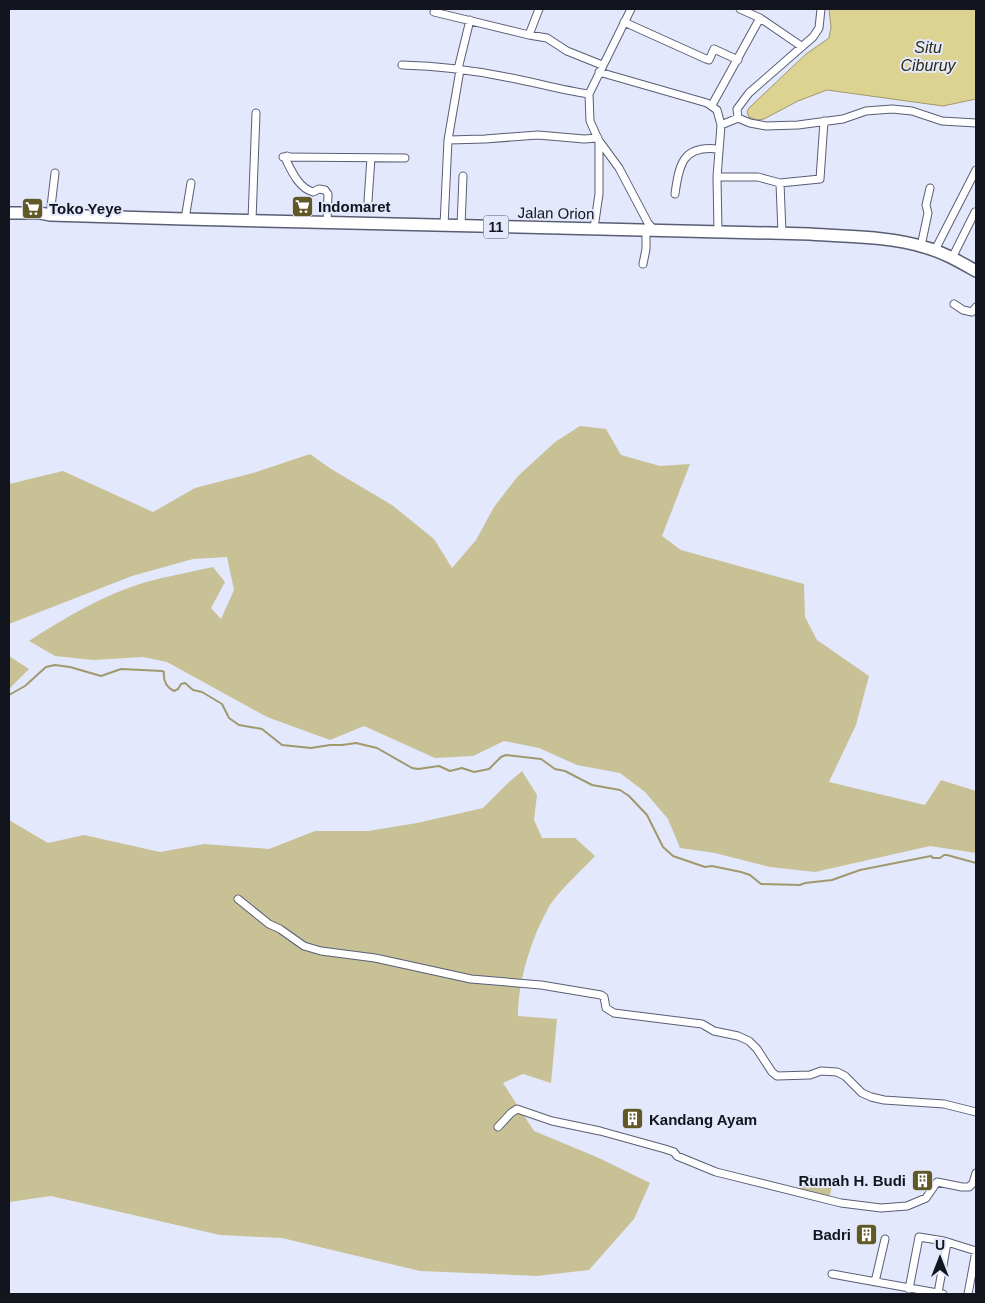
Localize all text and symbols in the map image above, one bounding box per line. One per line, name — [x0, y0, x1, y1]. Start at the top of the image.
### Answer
water label: Situ Ciburuy — [900, 39, 957, 74]
supermarket icon: Indomaret — [290, 194, 314, 218]
supermarket icon: Toko Yeye — [21, 196, 45, 220]
place label: Indomaret — [318, 198, 391, 215]
place label: Toko Yeye — [49, 200, 122, 217]
street label: Jalan Orion — [517, 204, 595, 222]
road number: 11 — [484, 216, 508, 238]
building icon: Kandang Ayam — [621, 1107, 645, 1131]
place label: Kandang Ayam — [649, 1111, 757, 1128]
building icon: Rumah H. Budi — [910, 1168, 934, 1192]
place label: Rumah H. Budi — [799, 1172, 906, 1189]
building icon: Badri — [855, 1222, 879, 1246]
place label: Badri — [813, 1226, 851, 1243]
north arrow — [915, 1233, 965, 1283]
text: U — [935, 1237, 945, 1253]

